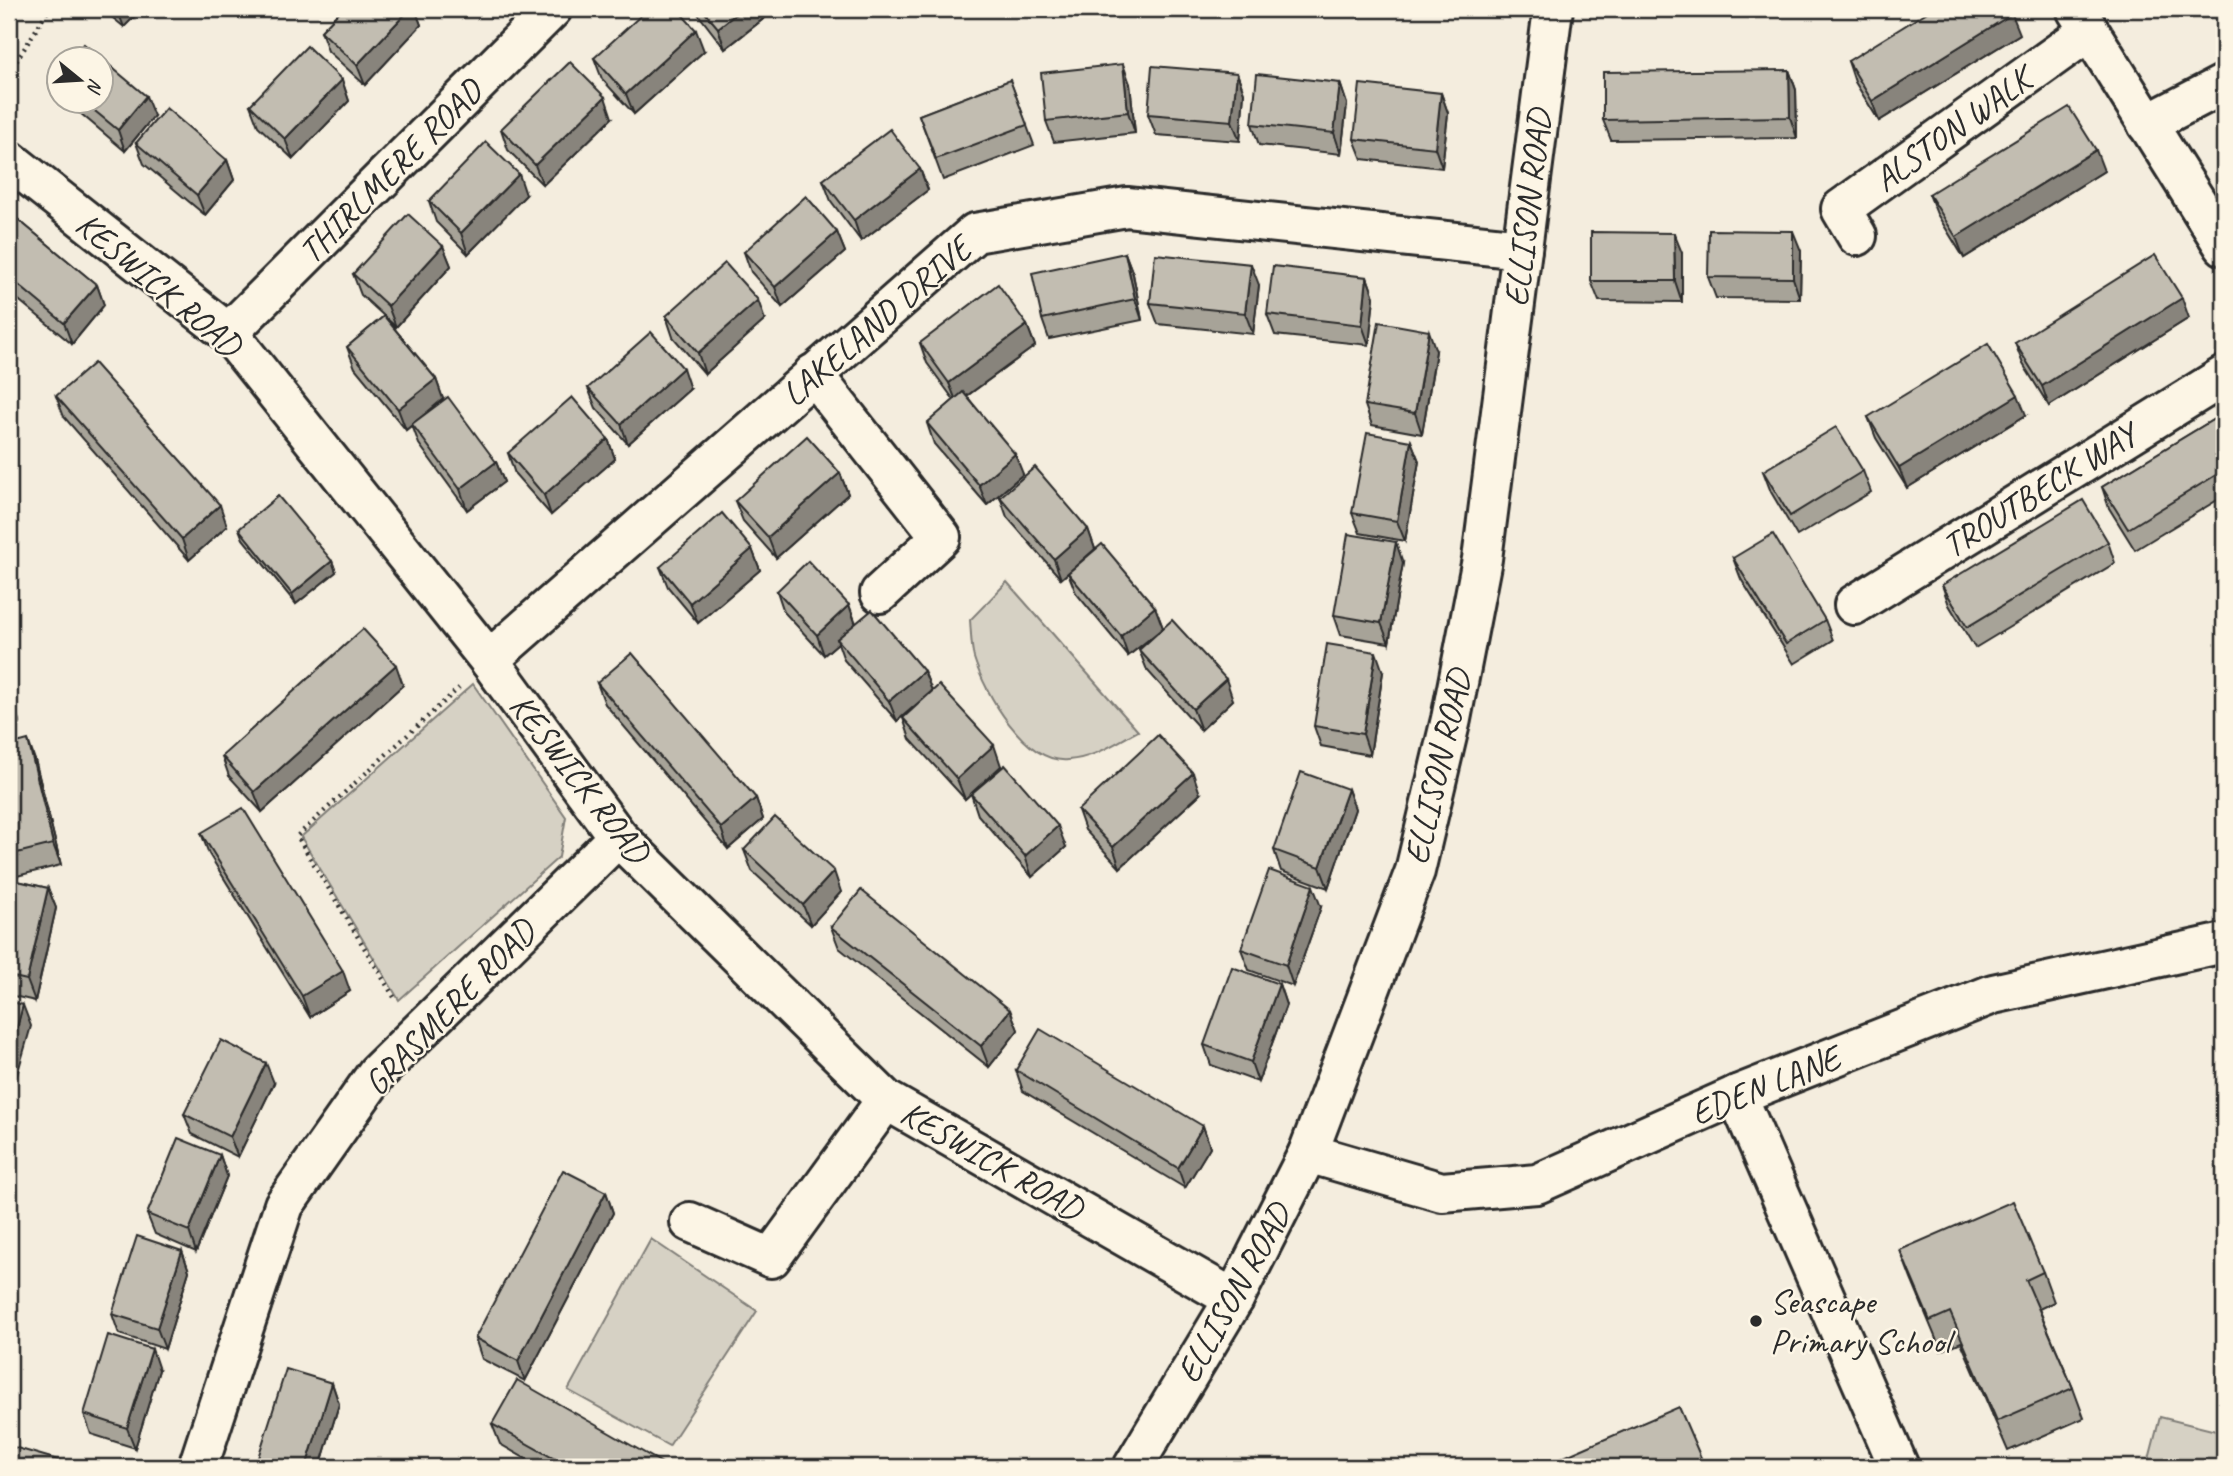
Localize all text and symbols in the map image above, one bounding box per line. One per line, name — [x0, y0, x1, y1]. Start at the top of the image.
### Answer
north arrow — [46, 46, 116, 116]
street label: ALSTON WALK — [1865, 53, 2045, 202]
street label: THIRLMERE ROAD — [289, 68, 494, 273]
text: N — [81, 76, 108, 97]
street label: ELLISON ROAD — [1493, 104, 1562, 309]
street label: KESWICK ROAD — [67, 202, 253, 368]
street label: LAKELAND DRIVE — [772, 224, 984, 416]
street label: TROUTBECK WAY — [1934, 410, 2149, 568]
street label: ELLISON ROAD — [1393, 663, 1482, 868]
street label: KESWICK ROAD — [500, 685, 661, 874]
street label: GRASMERE ROAD — [354, 908, 547, 1105]
street label: EDEN LANE — [1684, 1034, 1850, 1136]
street label: KESWICK ROAD — [893, 1090, 1093, 1232]
street label: ELLISON ROAD — [1166, 1193, 1302, 1391]
place label: Seascape Primary School — [1770, 1279, 1956, 1364]
marker: Seascape Primary School — [1748, 1313, 1764, 1329]

